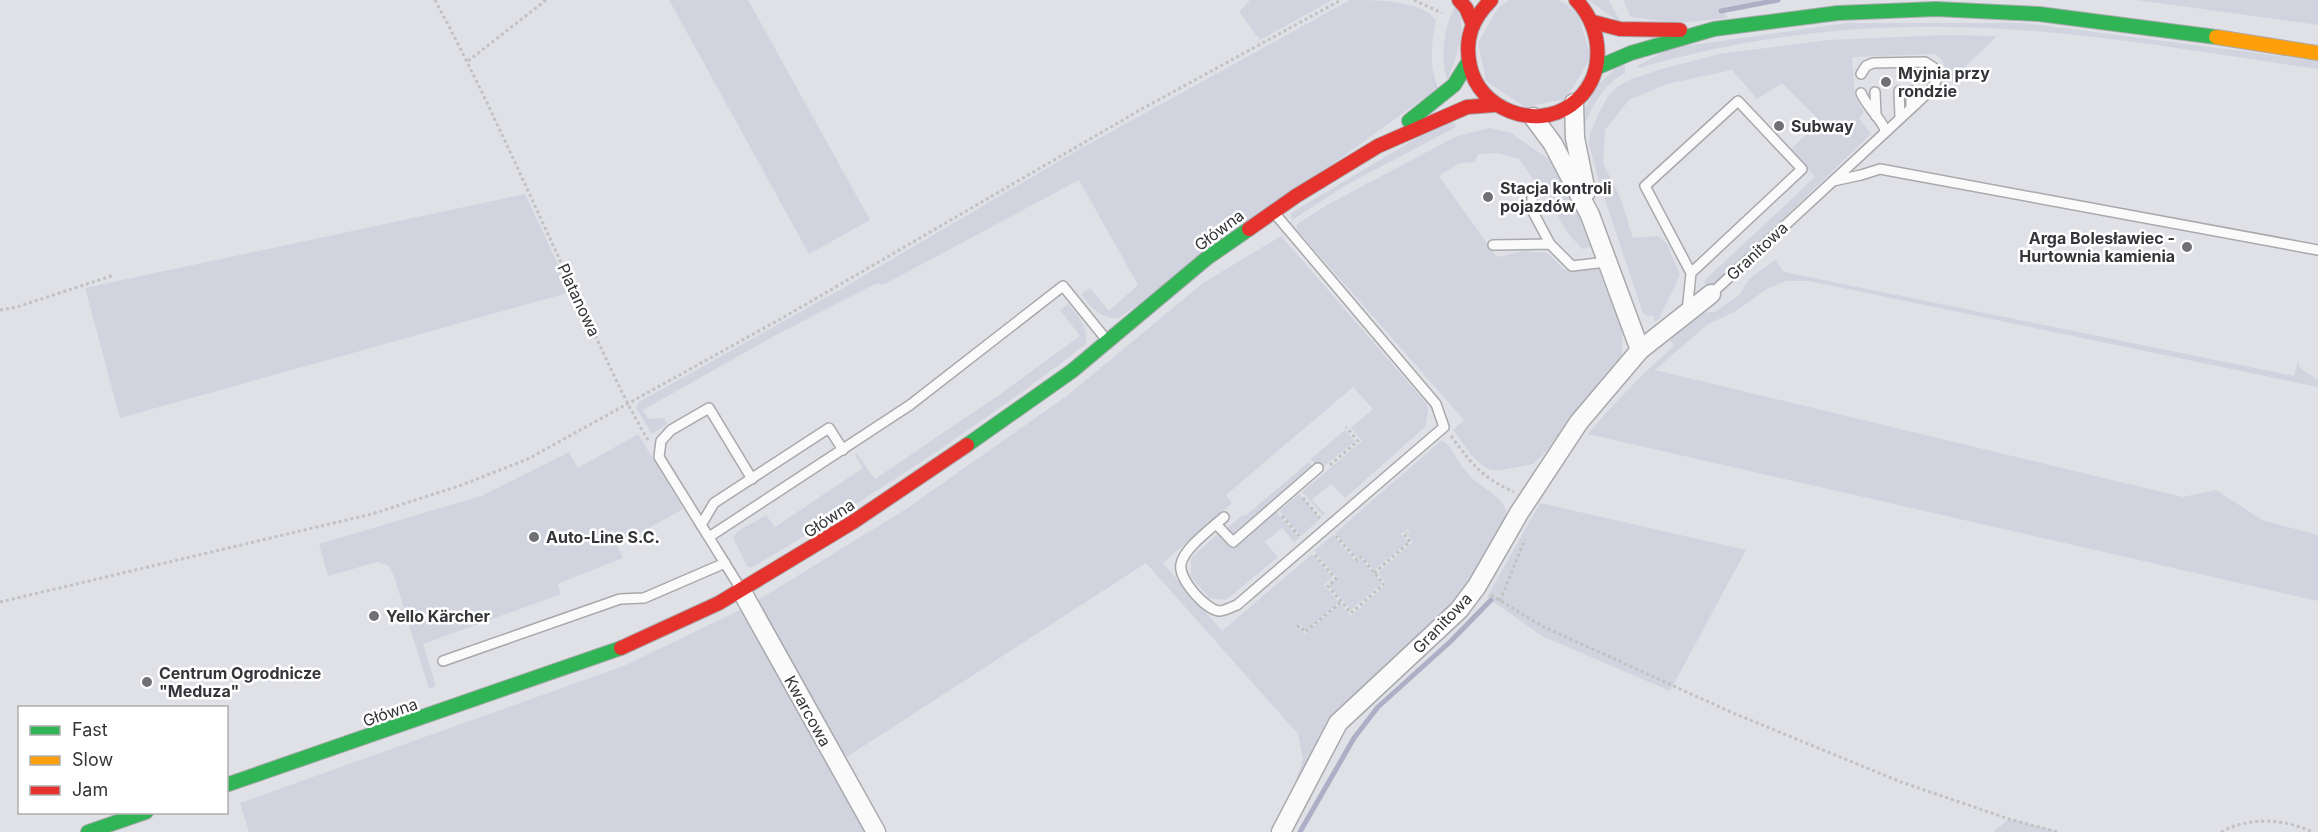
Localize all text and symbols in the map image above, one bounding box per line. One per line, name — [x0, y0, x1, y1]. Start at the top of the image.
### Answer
place label: Myjnia przy rondzie — [1898, 63, 1990, 101]
marker: Myjnia przy rondzie — [1879, 75, 1893, 89]
place label: Subway — [1791, 116, 1854, 136]
marker: Subway — [1772, 119, 1786, 133]
place label: Stacja kontroli pojazdów — [1500, 178, 1612, 216]
marker: Stacja kontroli pojazdów — [1481, 190, 1495, 204]
street label: Główna — [1190, 205, 1248, 255]
street label: Granitowa — [1722, 218, 1792, 284]
place label: Arga Bolesławiec - Hurtownia kamienia — [2019, 228, 2175, 266]
marker: Arga Bolesławiec - Hurtownia kamienia — [2180, 240, 2194, 254]
street label: Platanowa — [553, 260, 605, 340]
street label: Główna — [800, 494, 858, 542]
place label: Auto-Line S.C. — [546, 527, 660, 547]
marker: Auto-Line S.C. — [527, 530, 541, 544]
street label: Granitowa — [1408, 588, 1476, 658]
place label: Yello Kärcher — [386, 606, 491, 626]
marker: Yello Kärcher — [367, 609, 381, 623]
place label: Centrum Ogrodnicze "Meduza" — [159, 663, 321, 701]
street label: Kwarcowa — [780, 672, 836, 750]
marker: Centrum Ogrodnicze "Meduza" — [140, 675, 154, 689]
street label: Główna — [360, 693, 420, 731]
legend — [18, 706, 228, 814]
text: Fast — [72, 719, 108, 740]
text: Slow — [72, 749, 113, 770]
text: Jam — [72, 779, 108, 800]

